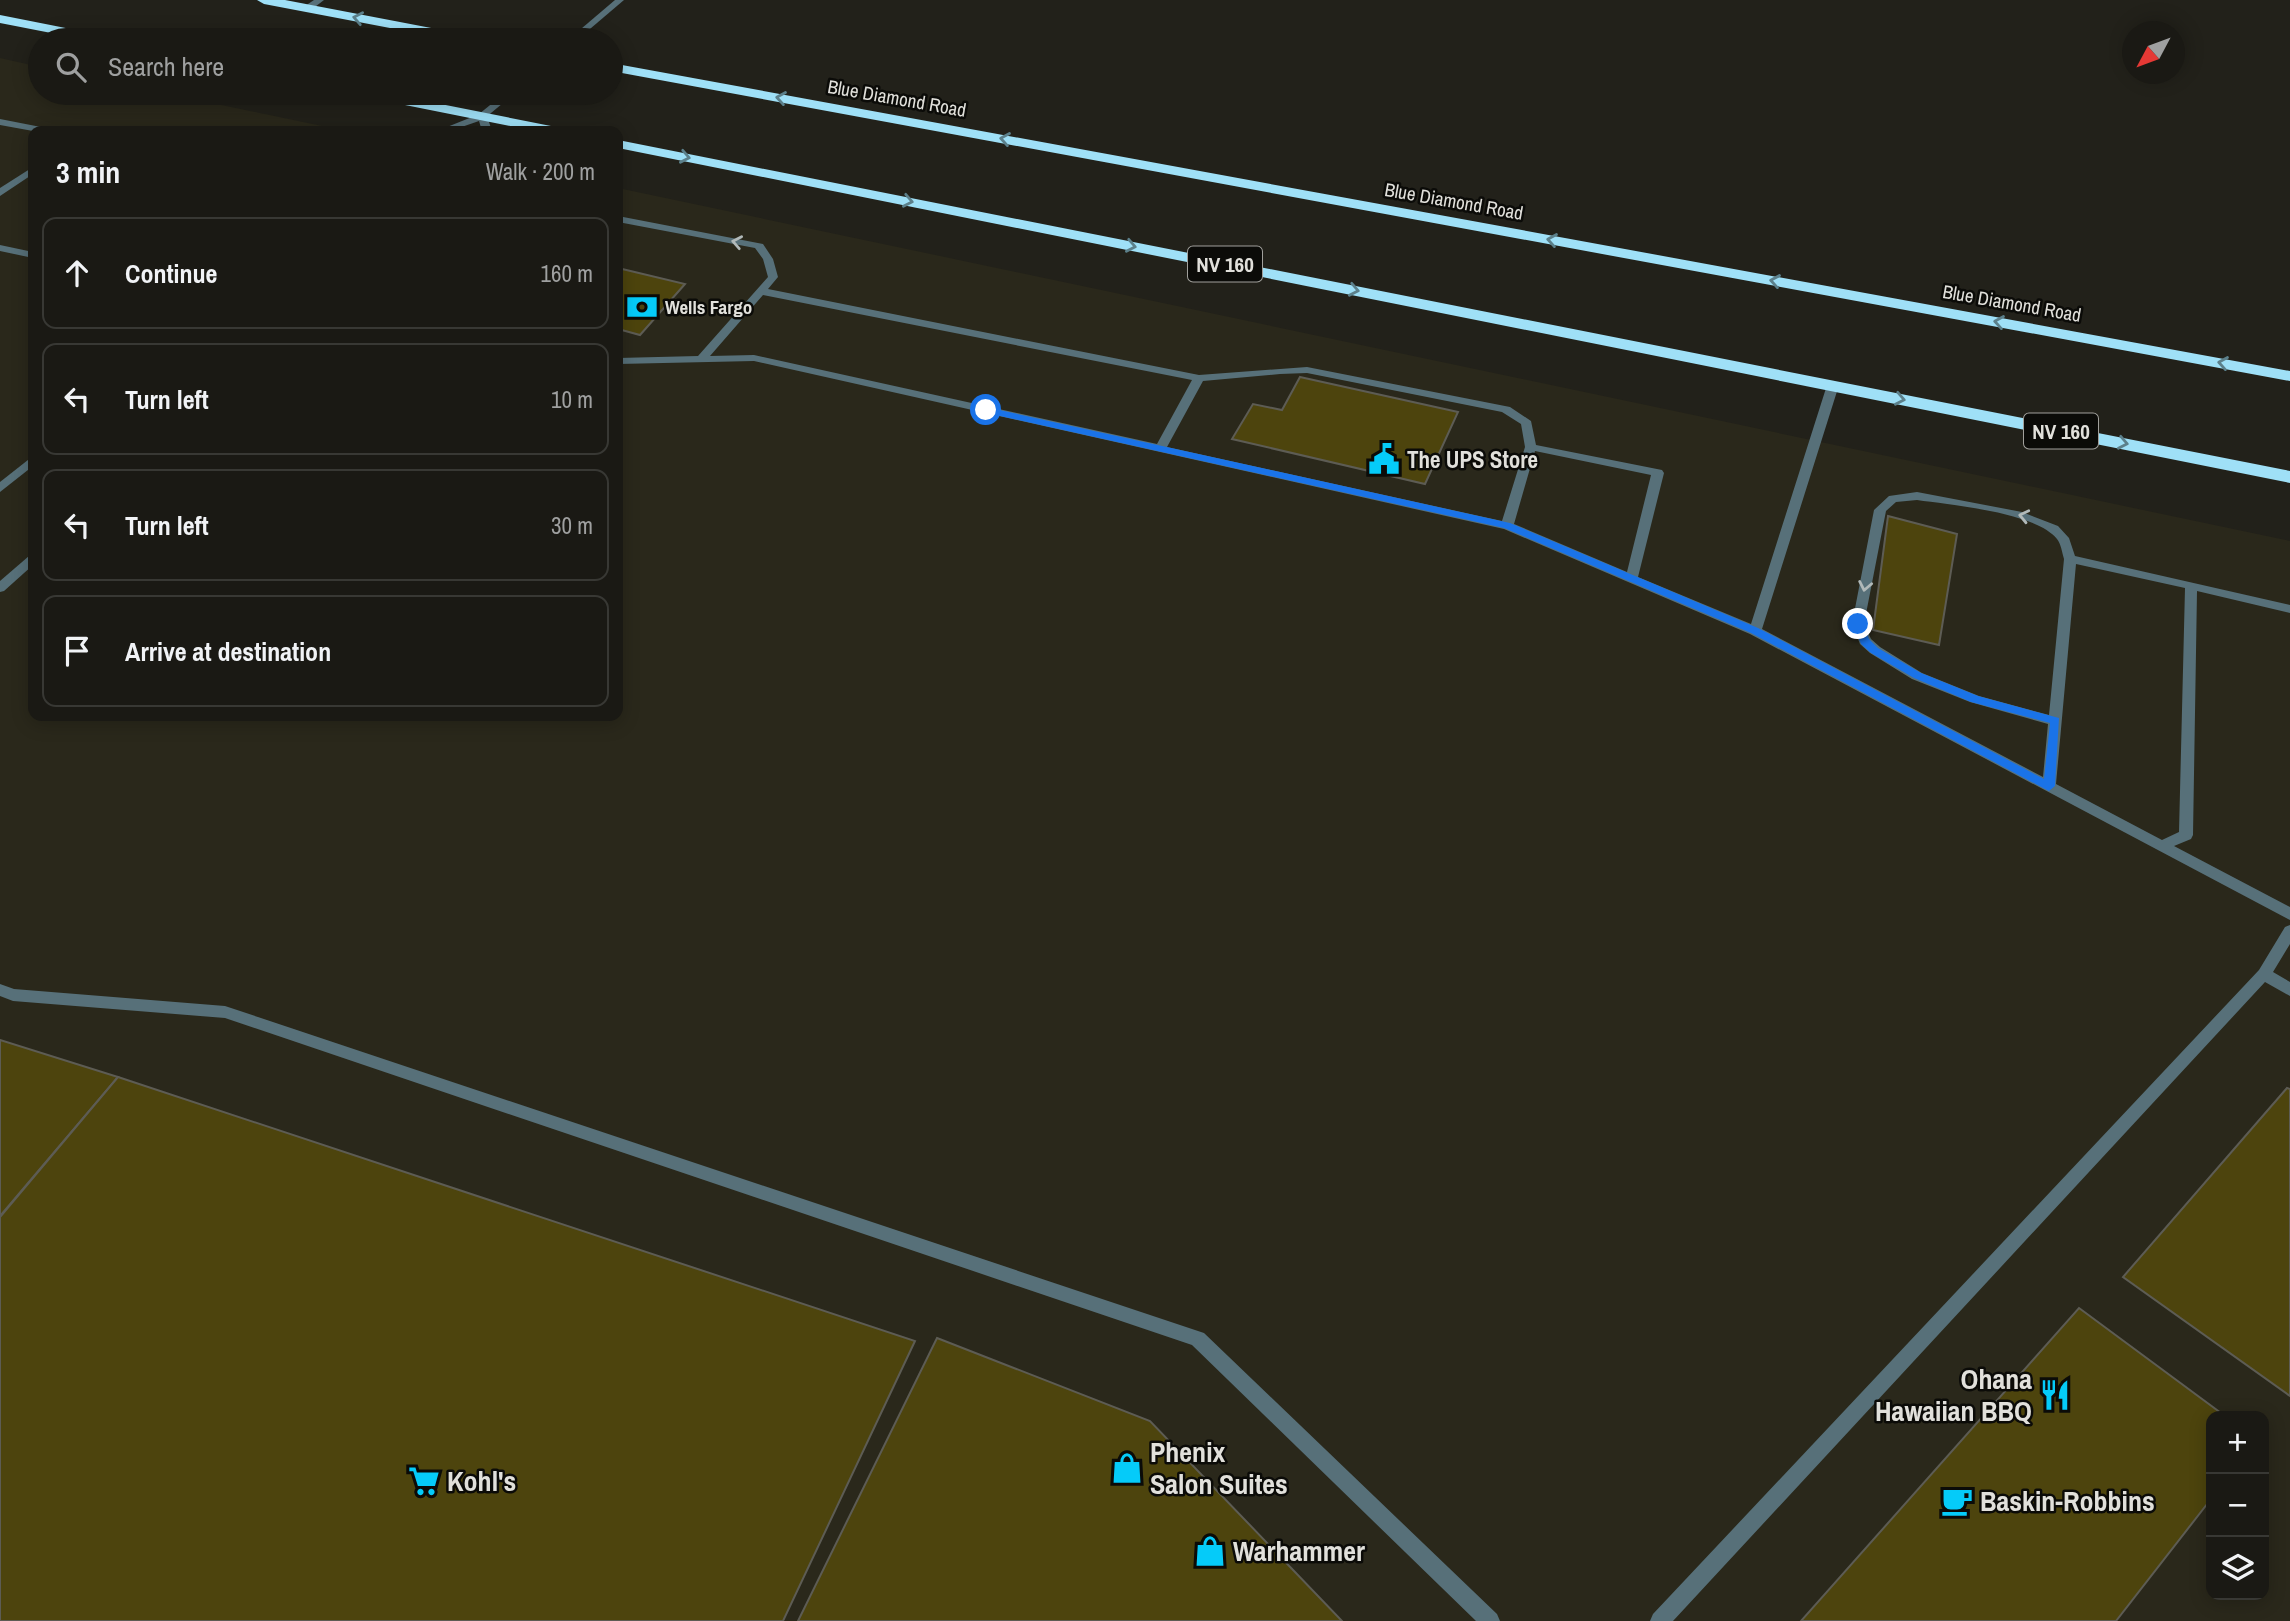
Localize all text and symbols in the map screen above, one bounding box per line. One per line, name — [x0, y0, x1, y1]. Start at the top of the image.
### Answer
one-way arrow — [352, 11, 364, 26]
north arrow — [2122, 21, 2185, 84]
search box — [28, 28, 623, 105]
icon: search — [52, 48, 90, 86]
text: Search here — [108, 49, 224, 84]
street label: Blue Diamond Road — [826, 73, 968, 123]
one-way arrow — [775, 91, 787, 106]
one-way arrow — [999, 133, 1011, 148]
one-way arrow — [679, 148, 691, 163]
text: 3 min — [56, 152, 120, 192]
text: Walk · 200 m — [486, 156, 595, 187]
street label: Blue Diamond Road — [1383, 176, 1525, 226]
one-way arrow — [902, 193, 914, 208]
one-way arrow — [1546, 233, 1558, 248]
one-way arrow — [731, 235, 743, 250]
one-way arrow — [1125, 237, 1137, 252]
road number: NV 160 — [1188, 246, 1262, 282]
icon: ahead — [58, 254, 96, 292]
text: Continue — [125, 256, 217, 291]
text: 160 m — [541, 258, 593, 289]
one-way arrow — [1769, 274, 1781, 289]
street label: Blue Diamond Road — [1941, 278, 2083, 328]
one-way arrow — [1348, 282, 1360, 297]
bank icon: Wells Fargo — [625, 290, 659, 324]
place label: Wells Fargo — [665, 294, 752, 320]
one-way arrow — [1993, 315, 2005, 330]
one-way arrow — [2217, 356, 2229, 371]
icon: left — [58, 380, 96, 418]
text: Turn left — [125, 382, 209, 417]
text: 10 m — [551, 384, 593, 415]
one-way arrow — [1894, 390, 1906, 405]
route start — [970, 394, 1001, 425]
road number: NV 160 — [2024, 414, 2098, 448]
one-way arrow — [2117, 435, 2129, 450]
public building icon: The UPS Store — [1367, 442, 1401, 476]
place label: The UPS Store — [1407, 444, 1538, 475]
icon: left — [58, 506, 96, 544]
text: Turn left — [125, 508, 209, 543]
text: 30 m — [551, 510, 593, 541]
one-way arrow — [2018, 510, 2030, 524]
one-way arrow — [1859, 580, 1874, 592]
route end — [1842, 608, 1873, 639]
icon: arrive — [58, 632, 96, 670]
text: Arrive at destination — [125, 634, 331, 669]
place label: Ohana Hawaiian BBQ — [1875, 1360, 2032, 1430]
restaurant icon: Ohana Hawaiian BBQ — [2038, 1378, 2072, 1412]
map controls — [2206, 1411, 2269, 1600]
button: + — [2206, 1411, 2269, 1474]
place label: Phenix Salon Suites — [1150, 1433, 1288, 1503]
shop icon: Phenix Salon Suites — [1110, 1451, 1144, 1485]
place label: Kohl's — [447, 1462, 516, 1500]
supermarket icon: Kohl's — [407, 1464, 441, 1498]
button: − — [2206, 1474, 2269, 1537]
place label: Baskin-Robbins — [1980, 1482, 2155, 1520]
cafe icon: Baskin-Robbins — [1940, 1484, 1974, 1518]
place label: Warhammer — [1233, 1532, 1365, 1570]
shop icon: Warhammer — [1193, 1534, 1227, 1568]
button: layers — [2206, 1537, 2269, 1600]

